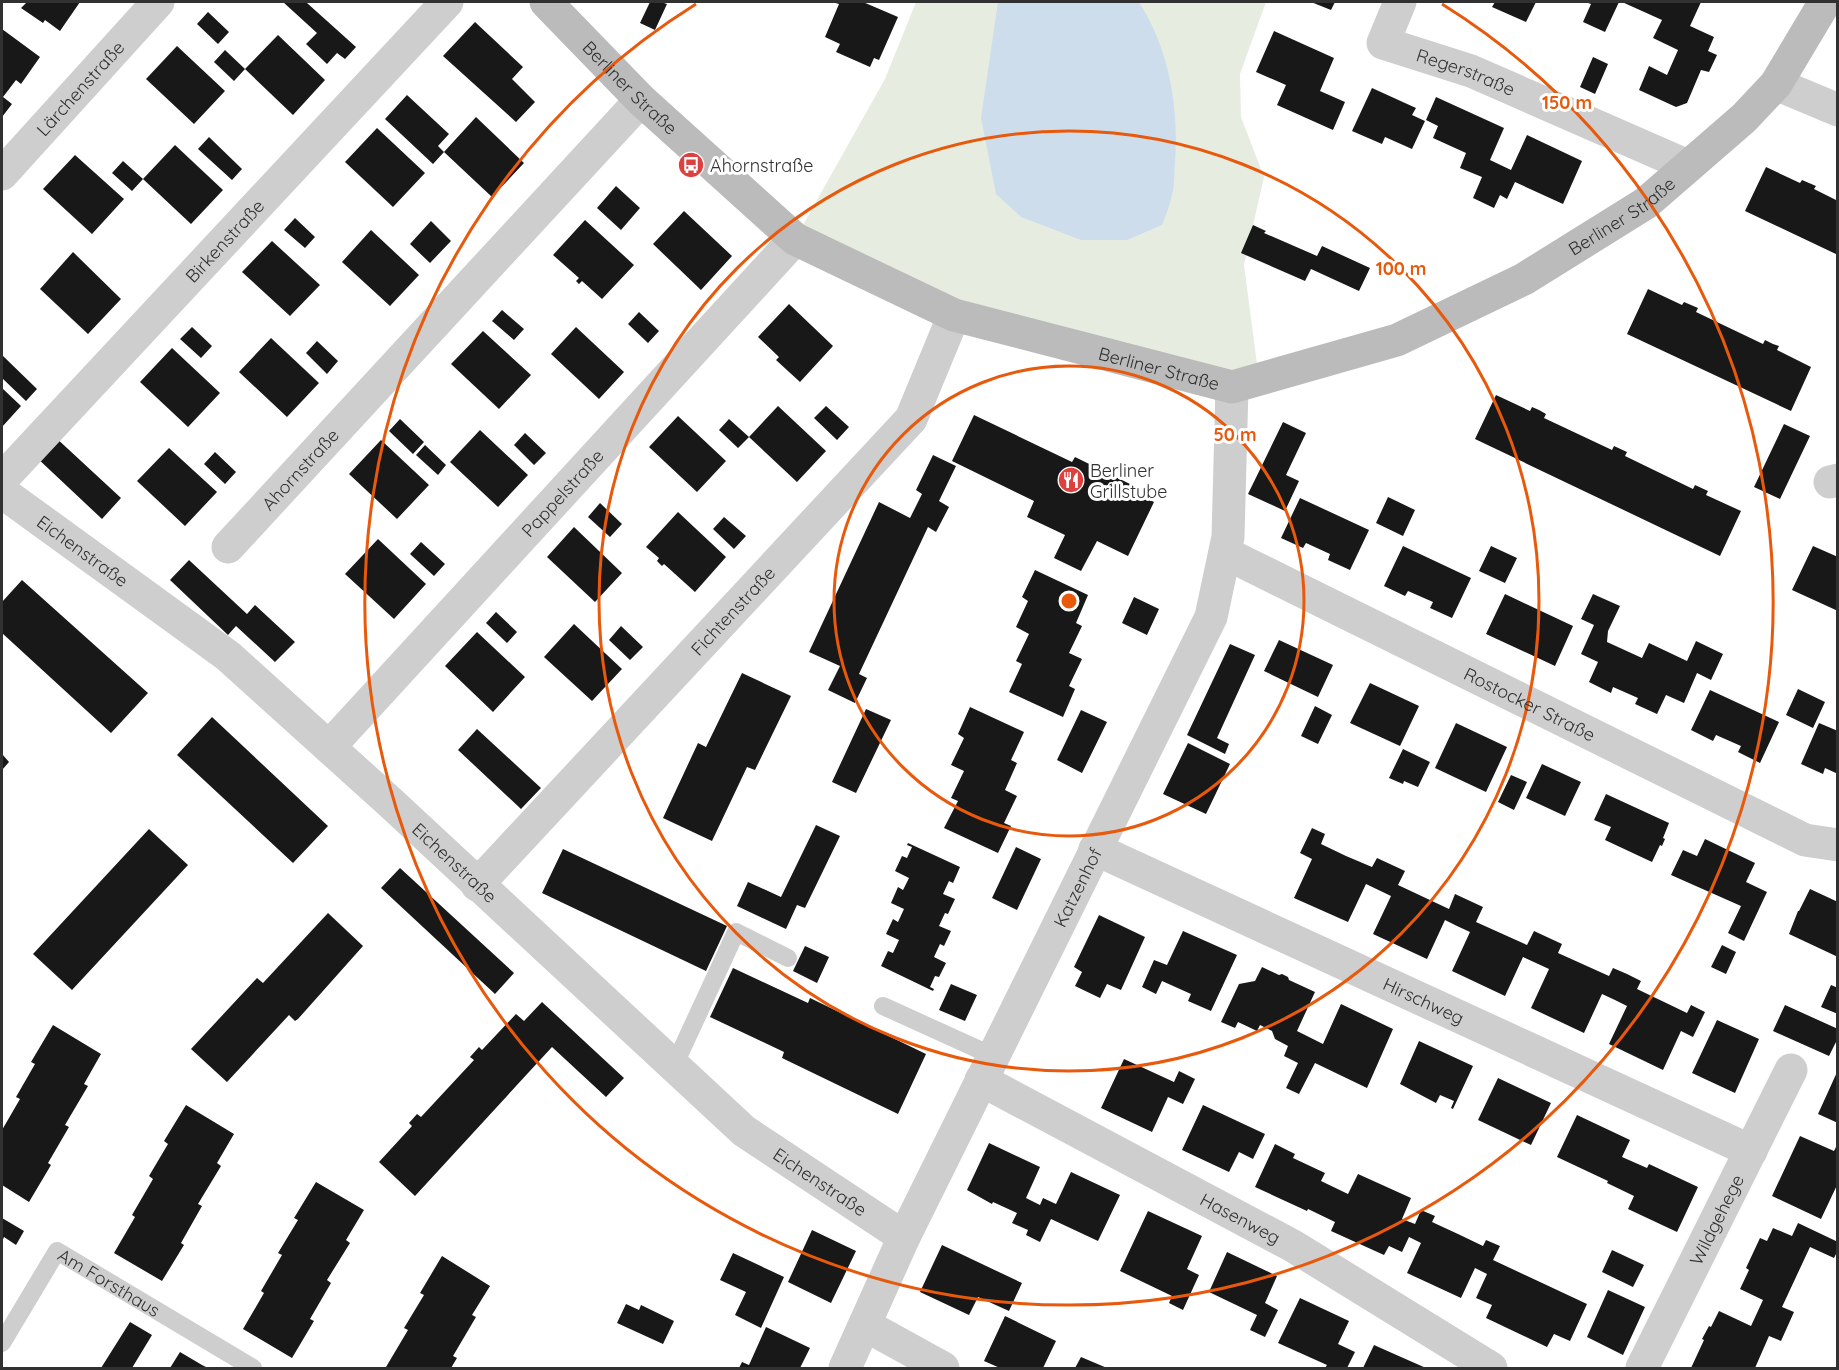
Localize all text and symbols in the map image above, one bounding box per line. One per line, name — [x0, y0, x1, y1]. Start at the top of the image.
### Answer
street label: Lärchenstraße — [31, 36, 129, 140]
street label: Berliner Straße — [578, 36, 683, 139]
street label: Regerstraße — [1414, 43, 1519, 100]
text: 150 m — [1542, 91, 1592, 114]
bus stop icon: Ahornstraße — [676, 150, 706, 180]
place label: Ahornstraße — [710, 154, 813, 177]
street label: Berliner Straße — [1564, 172, 1680, 260]
street label: Birkenstraße — [180, 194, 269, 287]
text: 100 m — [1376, 257, 1426, 280]
street label: Berliner Straße — [1096, 341, 1222, 395]
street label: Ahornstraße — [256, 423, 343, 515]
text: 50 m — [1213, 423, 1257, 446]
street label: Pappelstraße — [516, 444, 608, 541]
place label: Berliner Grillstube — [1090, 459, 1167, 503]
restaurant icon: Berliner Grillstube — [1056, 465, 1086, 495]
street label: Eichenstraße — [33, 510, 133, 592]
street label: Fichtenstraße — [685, 561, 780, 660]
centre of rings — [1059, 591, 1079, 611]
street label: Rostocker Straße — [1460, 662, 1599, 746]
street label: Eichenstraße — [408, 817, 502, 907]
street label: Katzenhof — [1048, 843, 1107, 931]
street label: Hirschweg — [1380, 972, 1468, 1029]
street label: Eichenstraße — [769, 1142, 871, 1221]
street label: Wildgehege — [1684, 1170, 1749, 1269]
street label: Hasenweg — [1196, 1187, 1285, 1249]
street label: Am Forsthaus — [54, 1243, 164, 1322]

